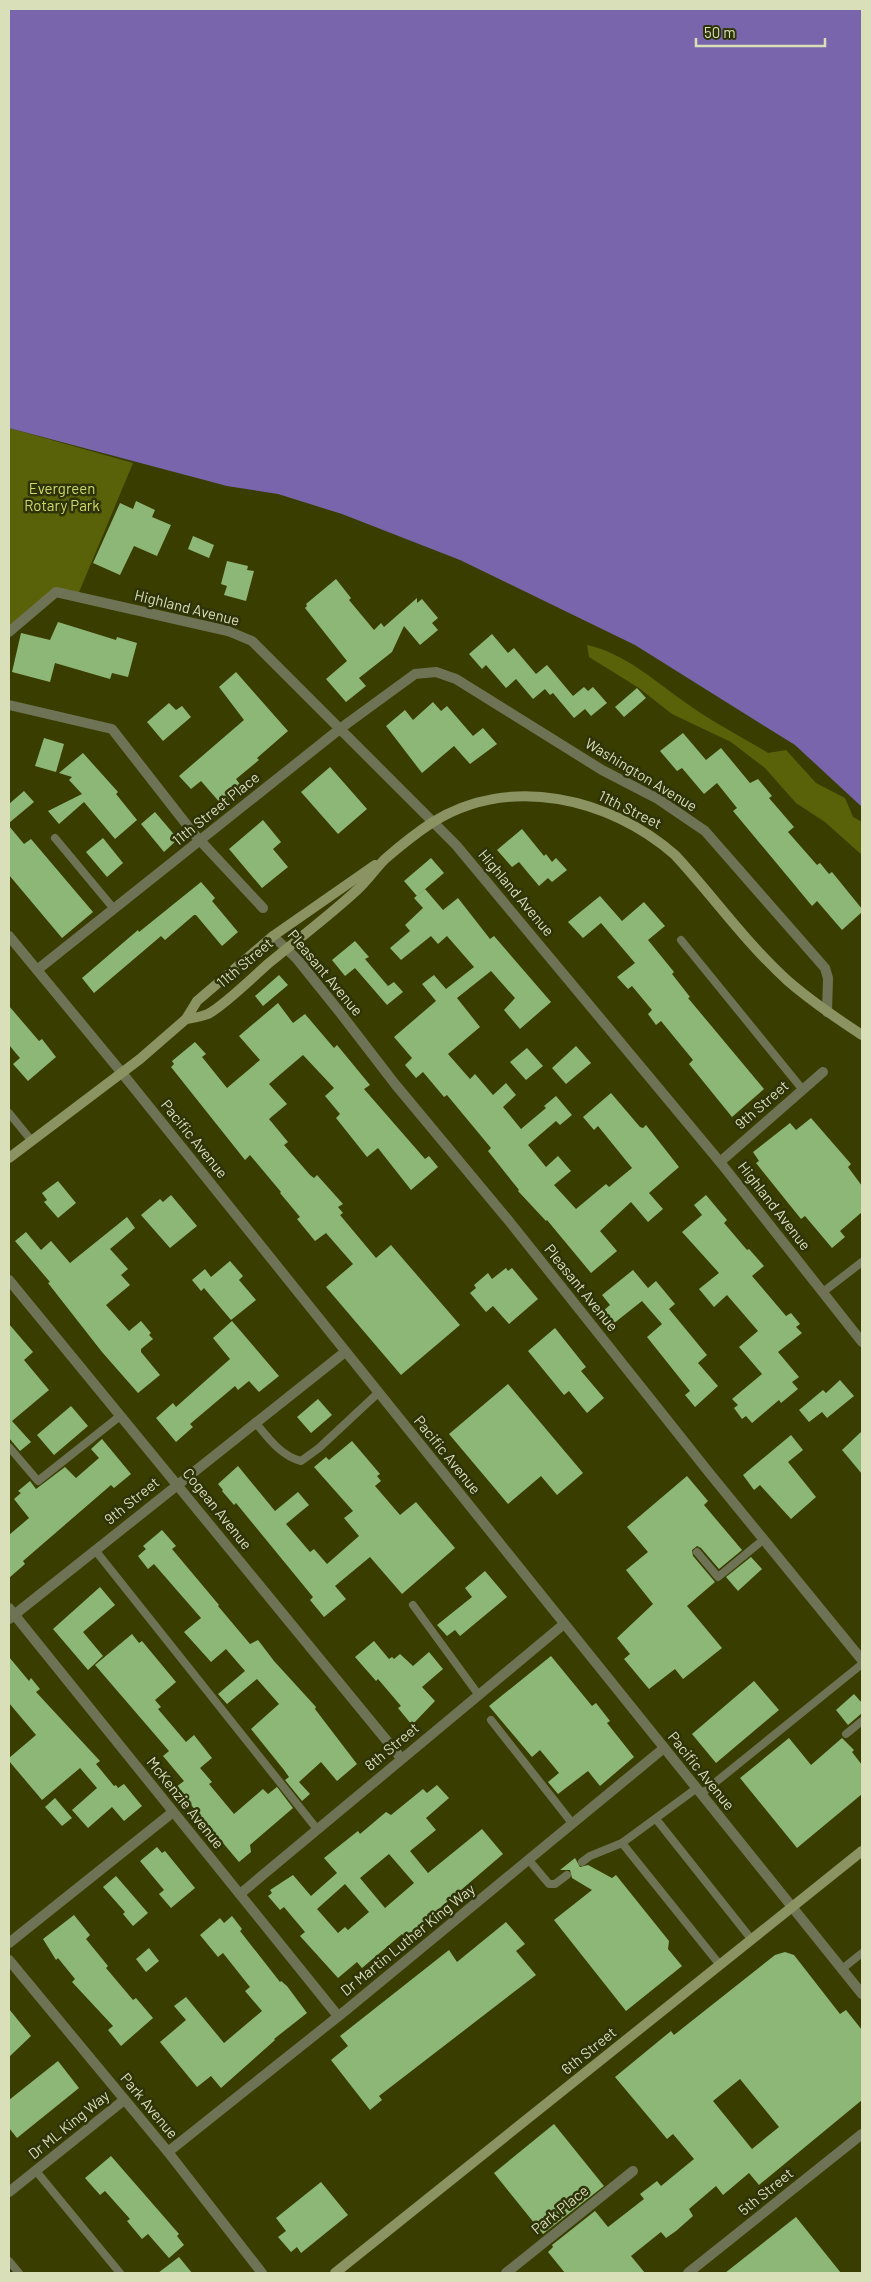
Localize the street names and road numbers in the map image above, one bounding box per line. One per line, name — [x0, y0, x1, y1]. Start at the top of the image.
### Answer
street label: Highland Avenue — [133, 585, 242, 629]
street label: Washington Avenue — [582, 734, 701, 815]
street label: 11th Street Place — [168, 768, 263, 849]
street label: 11th Street — [596, 786, 665, 832]
street label: Highland Avenue — [475, 845, 558, 939]
street label: Pleasant Avenue — [284, 926, 367, 1019]
street label: 11th Street — [213, 933, 276, 991]
street label: 9th Street — [731, 1076, 792, 1132]
street label: Pacific Avenue — [158, 1095, 232, 1181]
street label: Highland Avenue — [735, 1157, 815, 1253]
street label: Pleasant Avenue — [541, 1240, 622, 1335]
street label: Pacific Avenue — [411, 1411, 485, 1497]
street label: Cogean Avenue — [179, 1464, 256, 1553]
street label: 9th Street — [100, 1473, 162, 1528]
street label: 8th Street — [361, 1718, 422, 1774]
street label: Pacific Avenue — [665, 1727, 739, 1813]
street label: McKenzie Avenue — [143, 1753, 228, 1852]
street label: Dr Martin Luther King Way — [337, 1879, 478, 1999]
street label: 6th Street — [557, 2023, 619, 2078]
street label: Park Avenue — [117, 2069, 182, 2142]
street label: Dr ML King Way — [24, 2086, 113, 2162]
street label: 5th Street — [734, 2164, 796, 2219]
street label: Park Place — [527, 2181, 592, 2238]

